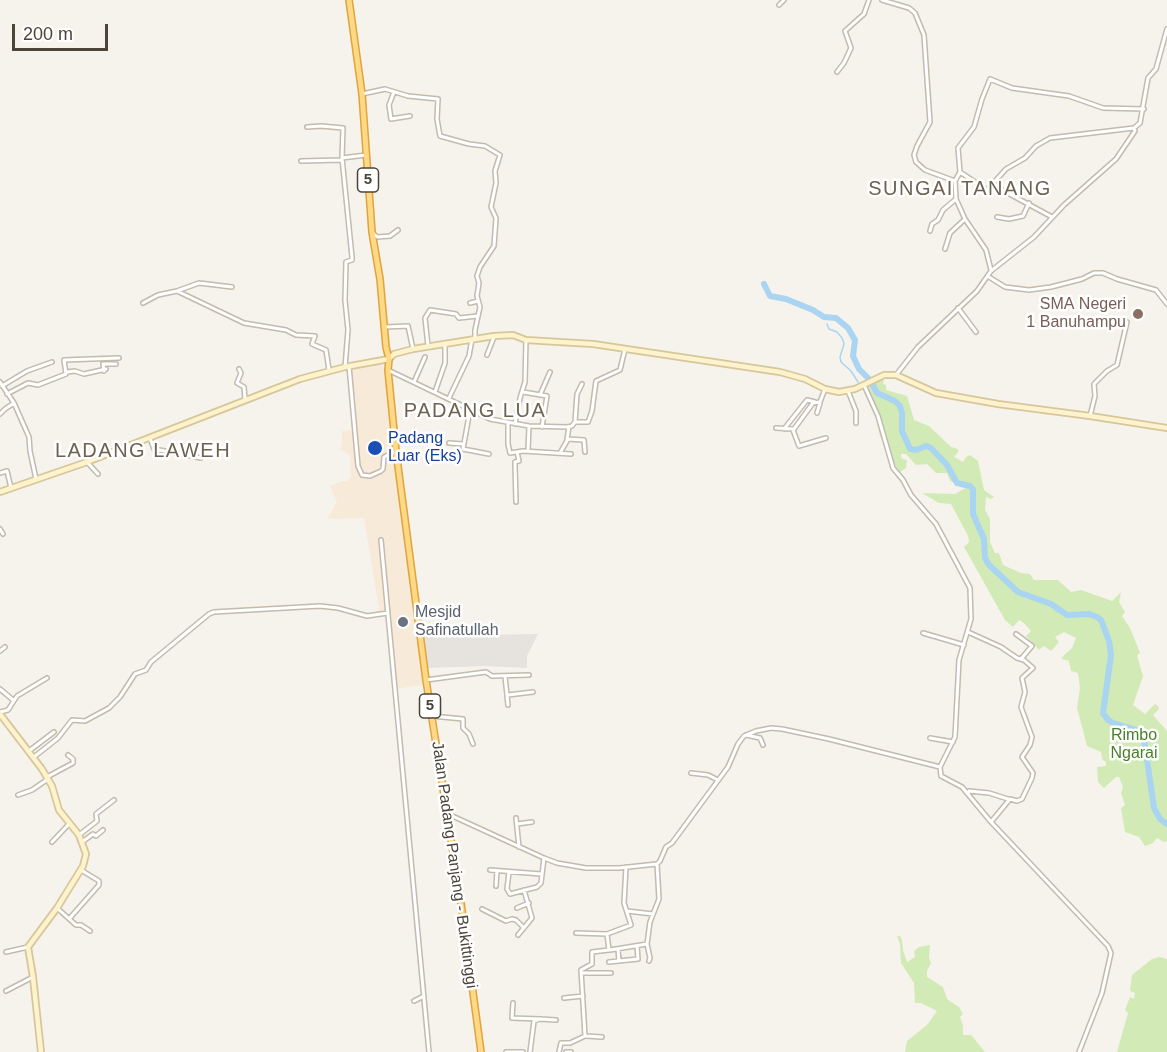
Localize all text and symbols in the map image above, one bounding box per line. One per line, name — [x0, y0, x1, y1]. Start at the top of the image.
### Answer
scale bar — [15, 12, 111, 50]
text: 200 m — [23, 24, 73, 44]
road number: 5 — [358, 168, 378, 192]
district label: SUNGAI TANANG — [868, 177, 1052, 201]
place label: SMA Negeri 1 Banuhampu — [1026, 295, 1126, 333]
marker: SMA Negeri 1 Banuhampu — [1131, 307, 1145, 321]
district label: PADANG LUA — [404, 399, 546, 423]
place label: Padang Luar (Eks) — [388, 429, 462, 467]
district label: LADANG LAWEH — [55, 439, 231, 463]
marker: Padang Luar (Eks) — [366, 439, 384, 457]
place label: Mesjid Safinatullah — [415, 603, 499, 641]
marker: Mesjid Safinatullah — [396, 615, 410, 629]
road number: 5 — [420, 694, 440, 718]
park label: Rimbo Ngarai — [1110, 726, 1158, 764]
street label: Jalan Padang Panjang - Bukittinggi — [427, 740, 481, 990]

